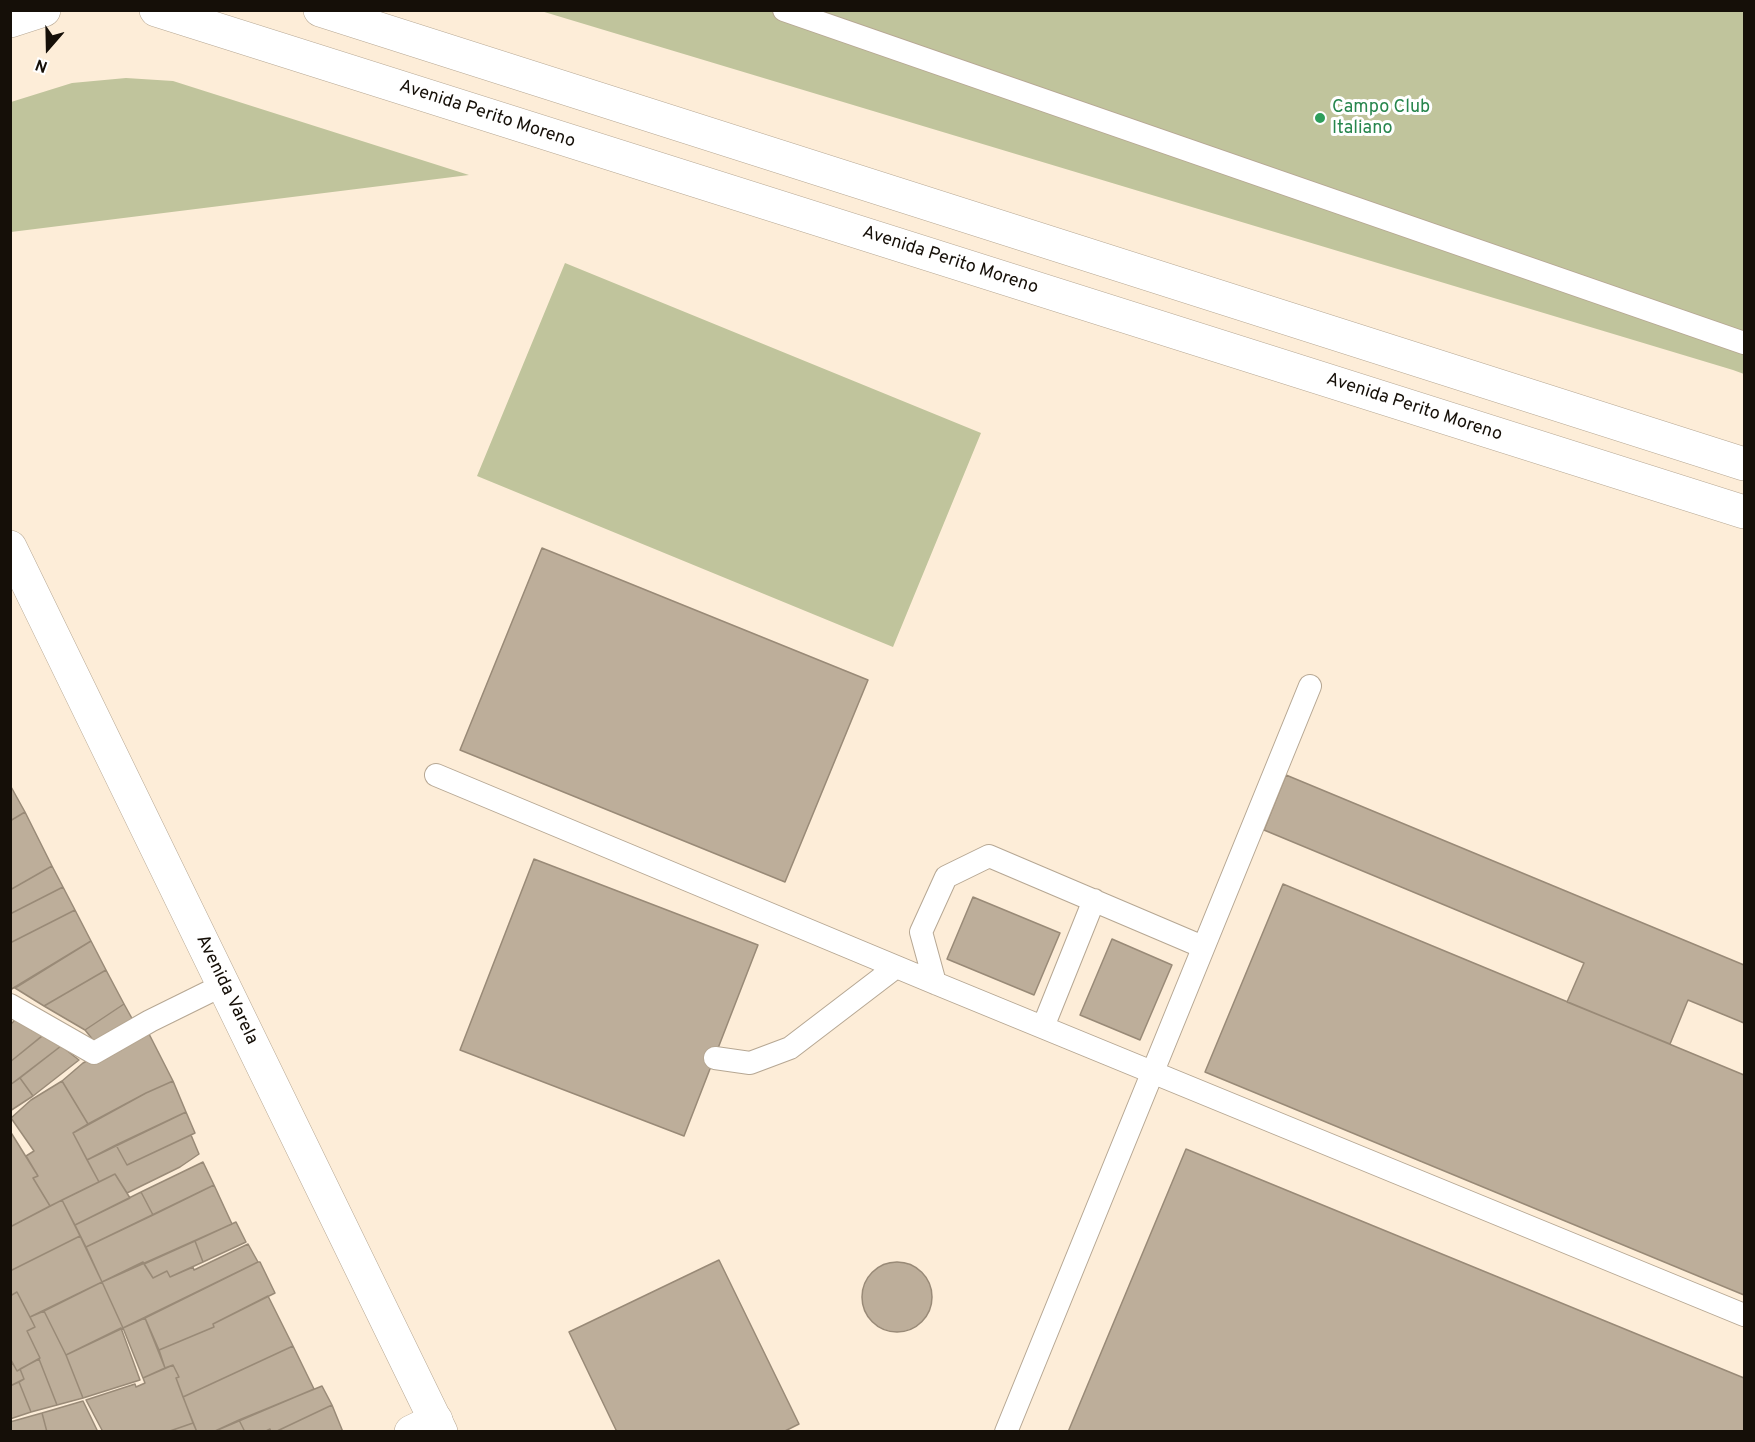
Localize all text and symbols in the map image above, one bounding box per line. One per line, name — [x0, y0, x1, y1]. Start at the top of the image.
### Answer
north arrow — [18, 18, 78, 78]
text: N — [33, 54, 51, 76]
street label: Avenida Perito Moreno — [396, 76, 578, 154]
place label: Campo Club Italiano — [1332, 97, 1430, 140]
marker: Campo Club Italiano — [1313, 111, 1327, 125]
street label: Avenida Perito Moreno — [859, 222, 1041, 300]
street label: Avenida Perito Moreno — [1323, 369, 1505, 447]
street label: Avenida Varela — [190, 932, 262, 1048]

